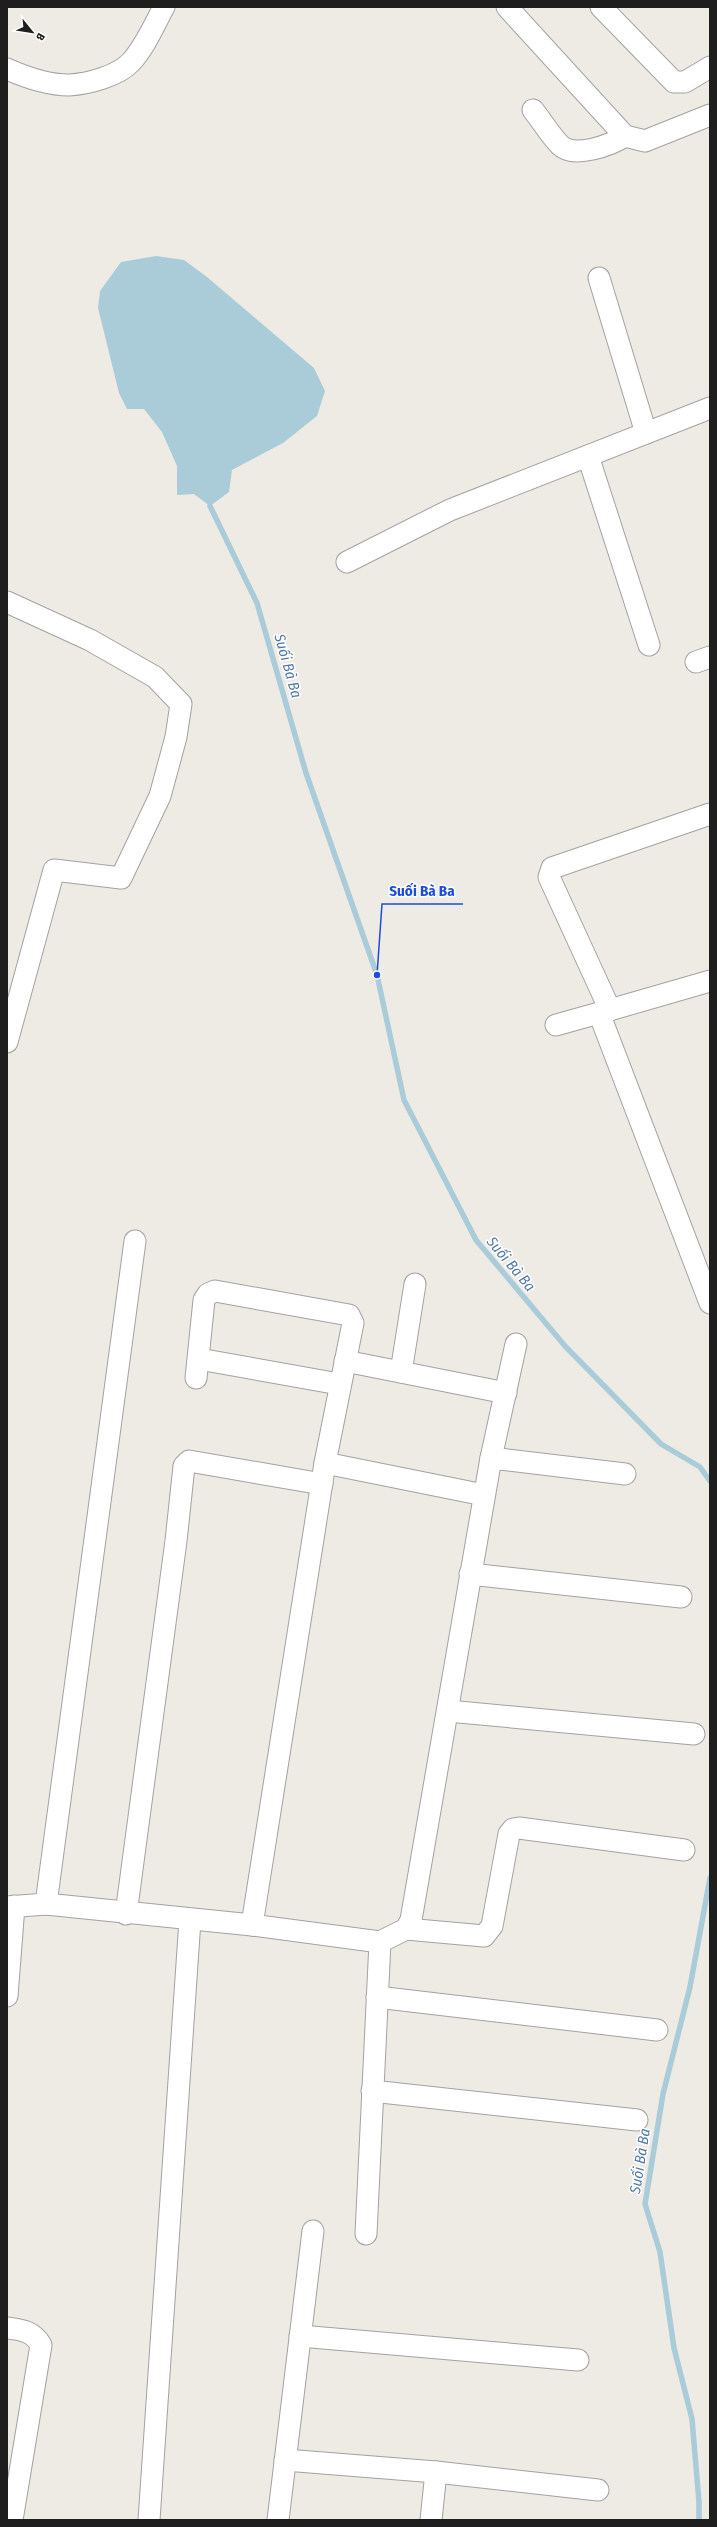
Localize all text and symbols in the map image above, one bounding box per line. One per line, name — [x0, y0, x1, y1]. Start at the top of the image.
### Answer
north arrow — [12, 12, 52, 52]
text: B — [33, 31, 47, 43]
water label: Suối Bà Ba — [270, 631, 306, 700]
callout: Suối Bà Ba — [382, 877, 463, 904]
text: Suối Bà Ba — [389, 882, 455, 900]
water label: Suối Bà Ba — [482, 1232, 539, 1295]
water label: Suối Bà Ba — [626, 2127, 654, 2196]

